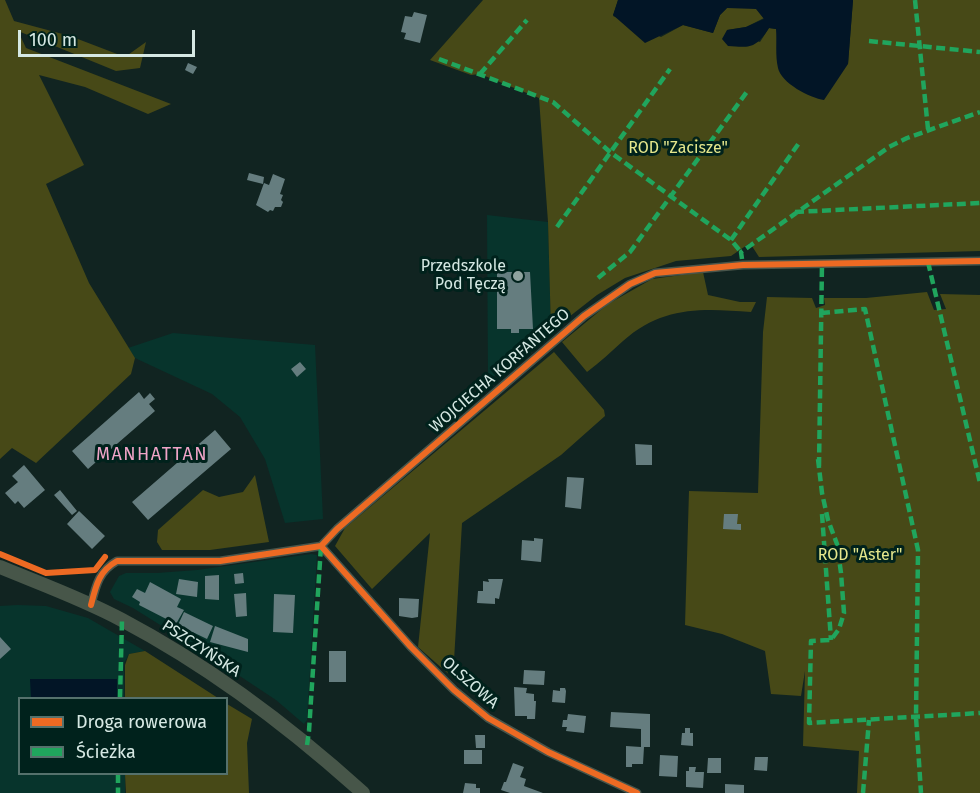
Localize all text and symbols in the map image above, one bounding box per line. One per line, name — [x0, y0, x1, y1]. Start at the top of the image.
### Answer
scale bar — [21, 18, 198, 56]
text: 100 m — [29, 29, 77, 51]
park label: ROD "Zacisze" — [628, 139, 728, 159]
place label: Przedszkole Pod Tęczą — [421, 257, 506, 295]
marker: Przedszkole Pod Tęczą — [511, 269, 525, 283]
street label: WOJCIECHA KORFANTEGO — [426, 305, 574, 437]
district label: MANHATTAN — [96, 444, 208, 466]
park label: ROD "Aster" — [818, 546, 902, 566]
street label: PSZCZYŃSKA — [158, 617, 244, 681]
street label: OLSZOWA — [438, 653, 502, 713]
legend — [18, 697, 228, 775]
text: Droga rowerowa — [76, 711, 207, 733]
text: Ścieżka — [76, 741, 136, 763]

